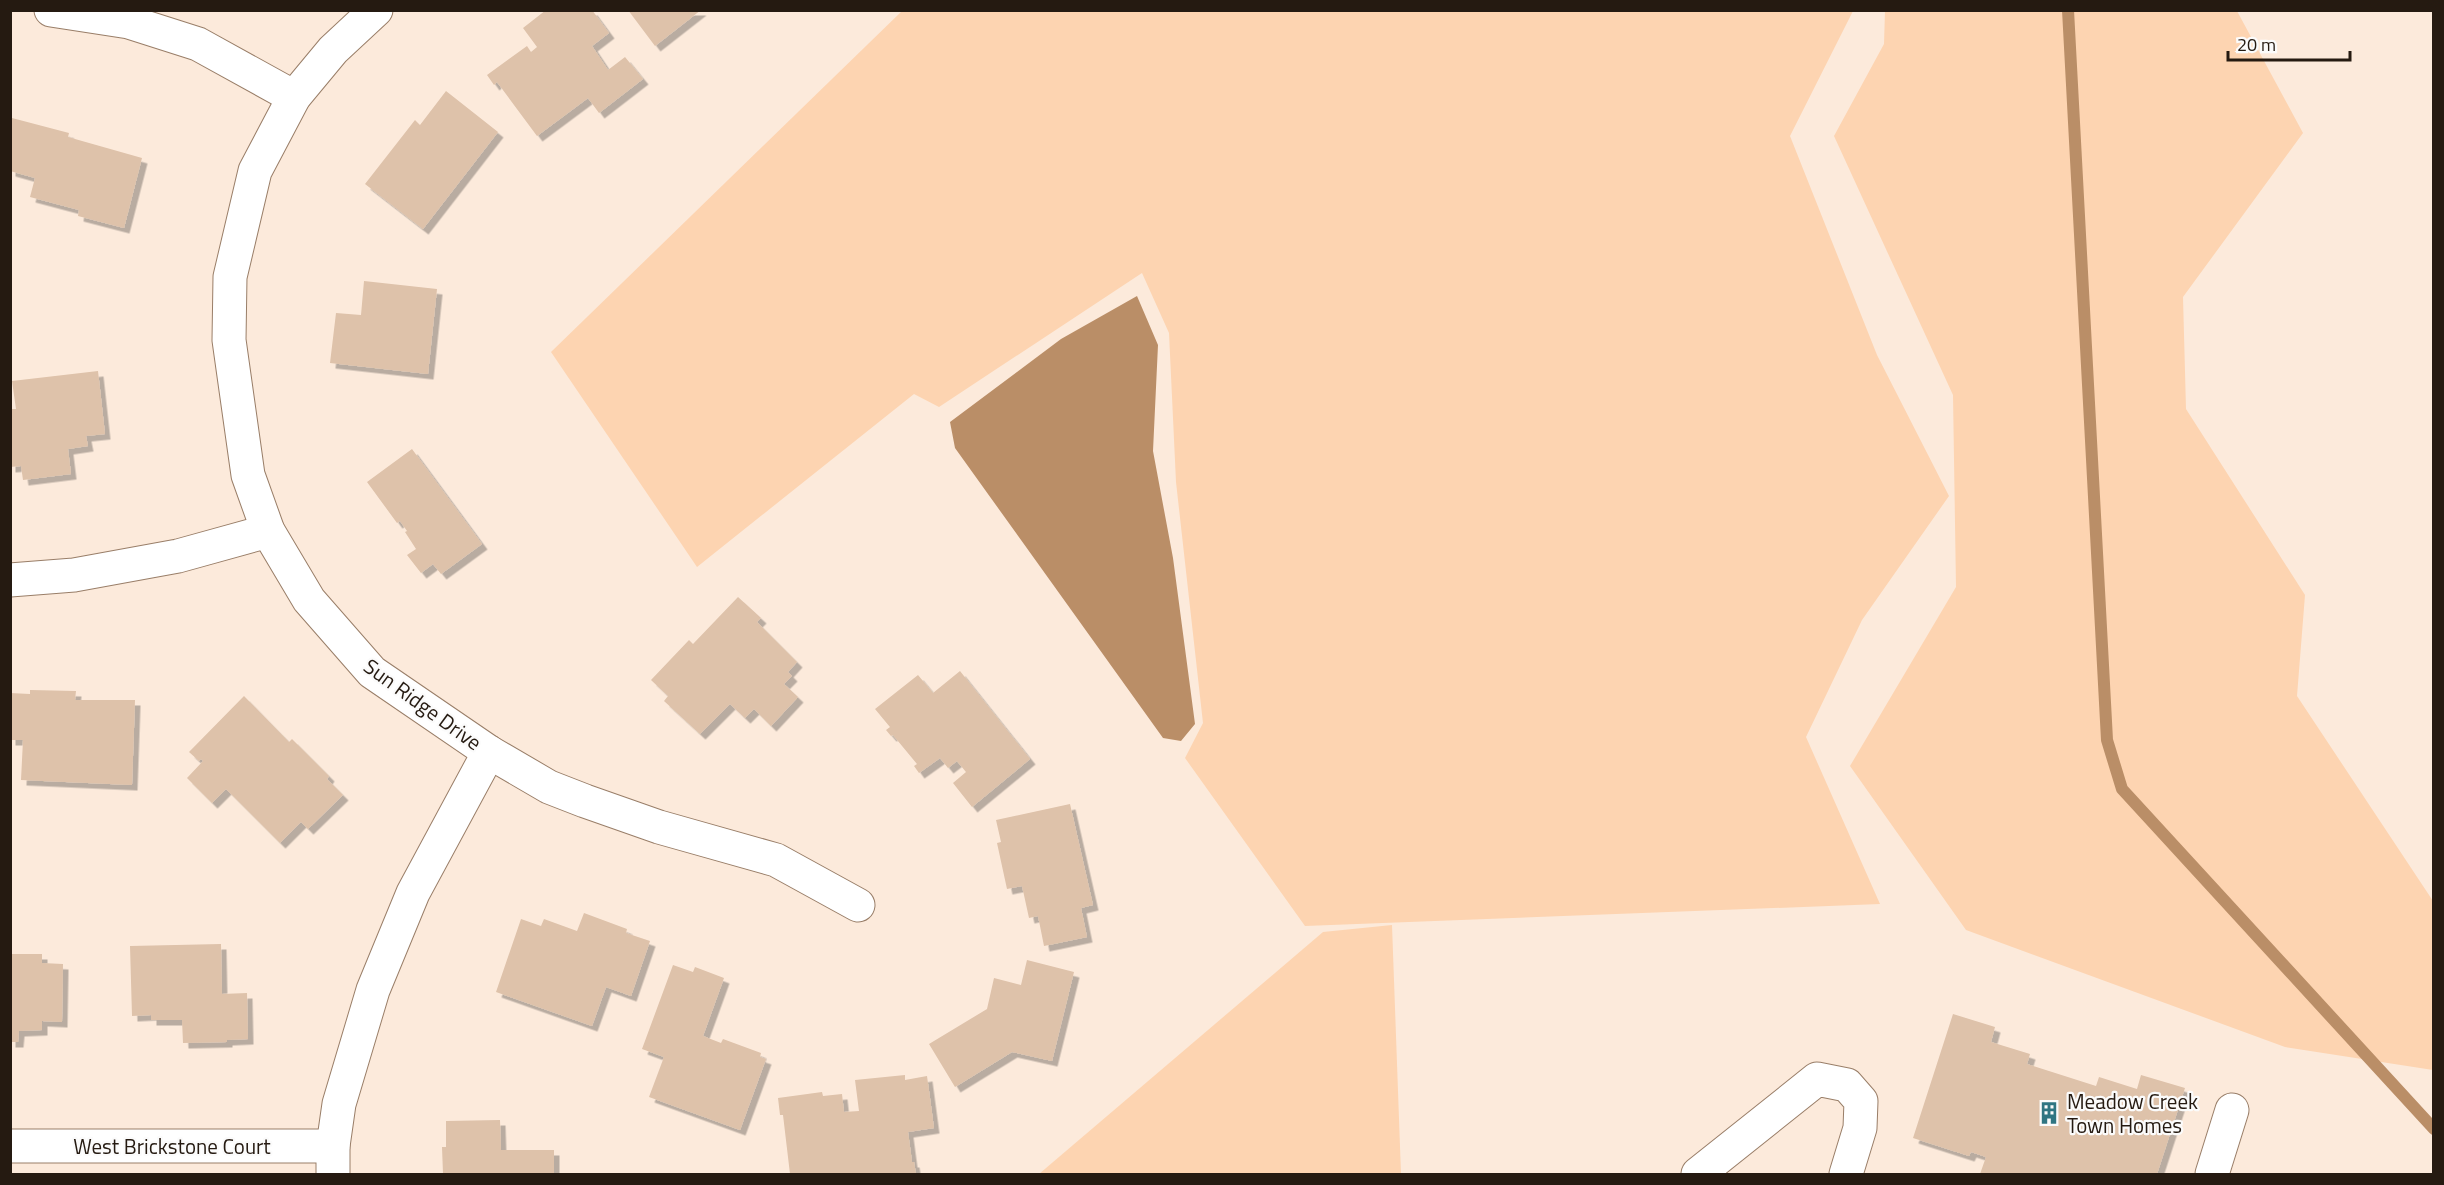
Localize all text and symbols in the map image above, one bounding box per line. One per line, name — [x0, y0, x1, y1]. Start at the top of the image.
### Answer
scale bar — [2228, 24, 2350, 62]
text: 20 m — [2237, 31, 2276, 58]
street label: Sun Ridge Drive — [357, 650, 489, 758]
place label: Meadow Creek Town Homes — [2067, 1085, 2198, 1141]
building icon: Meadow Creek Town Homes — [2036, 1100, 2062, 1126]
street label: West Brickstone Court — [73, 1130, 271, 1162]

